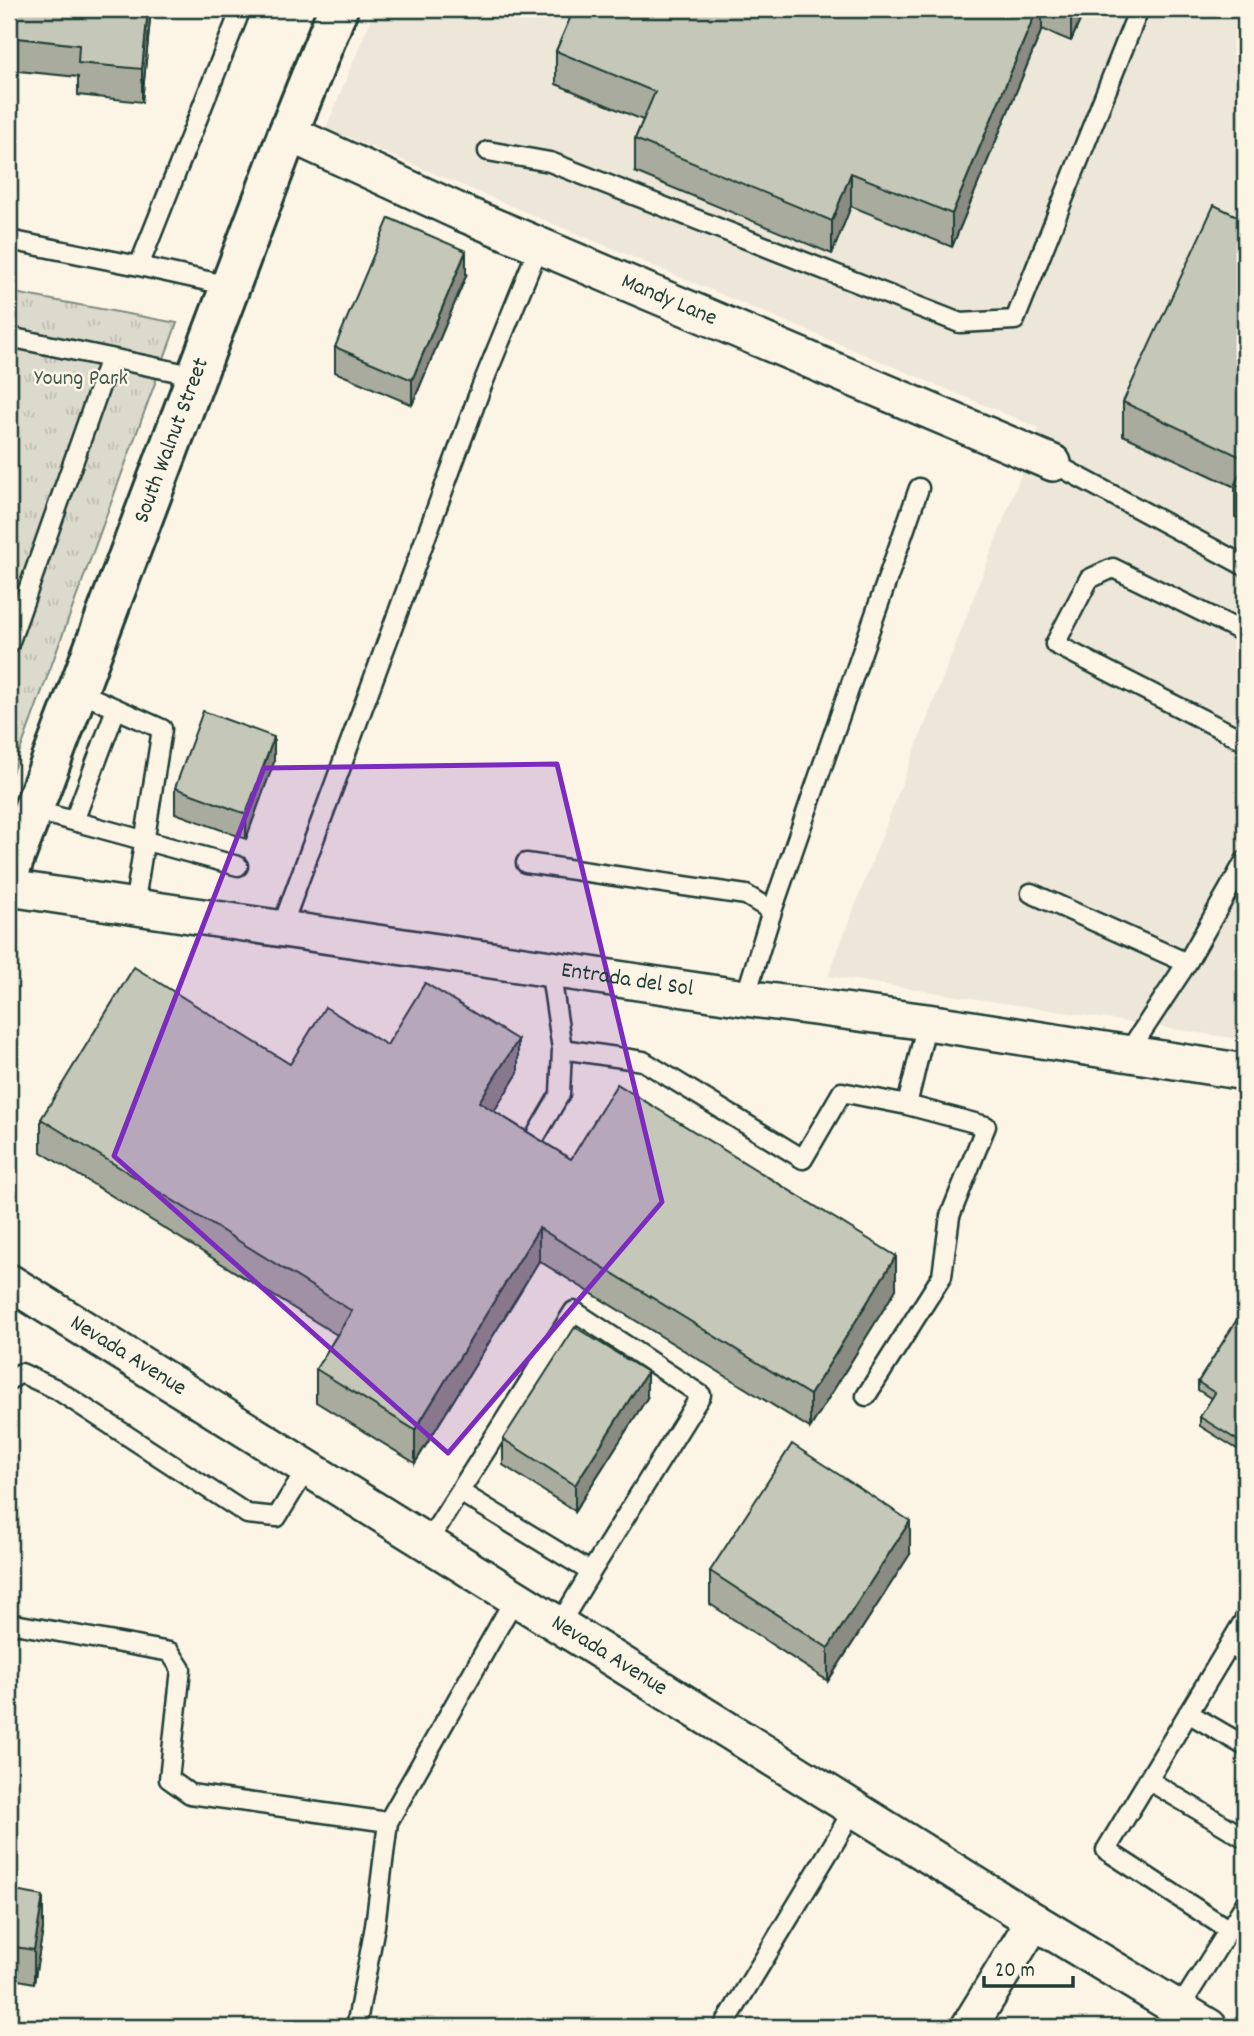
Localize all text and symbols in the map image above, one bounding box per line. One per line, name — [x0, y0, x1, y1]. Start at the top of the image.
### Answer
street label: Mandy Lane — [616, 266, 722, 335]
street label: South Walnut Street — [126, 353, 218, 528]
park label: Young Park — [34, 363, 128, 396]
street label: Entrada del Sol — [559, 954, 696, 1007]
street label: Nevada Avenue — [63, 1307, 192, 1405]
street label: Nevada Avenue — [544, 1607, 674, 1705]
scale bar — [984, 1945, 1074, 1989]
text: 20 m — [995, 1957, 1035, 1987]

